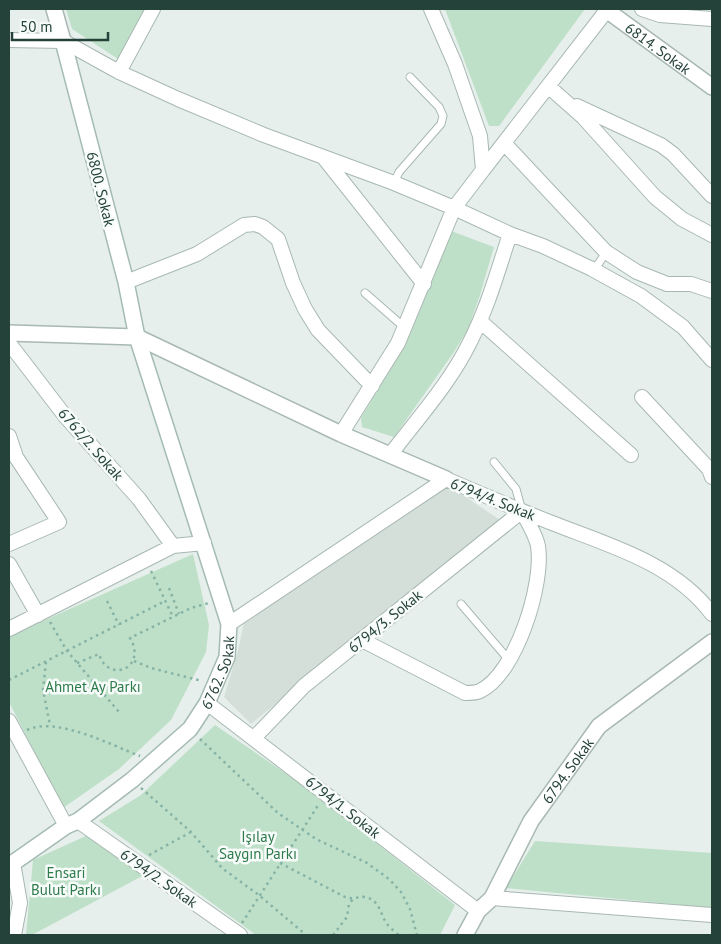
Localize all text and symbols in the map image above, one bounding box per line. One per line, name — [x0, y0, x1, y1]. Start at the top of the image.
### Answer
scale bar — [12, 10, 109, 42]
text: 50 m — [20, 17, 53, 36]
street label: 6814. Sokak — [622, 18, 696, 79]
street label: 6800. Sokak — [83, 150, 120, 229]
street label: 6762/2. Sokak — [54, 404, 128, 485]
street label: 6794/4. Sokak — [448, 473, 539, 525]
street label: 6794/3. Sokak — [344, 585, 427, 657]
street label: 6762. Sokak — [196, 634, 238, 713]
park label: Ahmet Ay Parkı — [45, 677, 141, 696]
street label: 6794. Sokak — [537, 733, 598, 807]
street label: 6794/1. Sokak — [302, 772, 385, 843]
park label: Işılay Saygın Parkı — [219, 827, 297, 863]
street label: 6794/2. Sokak — [117, 844, 202, 912]
park label: Ensari Bulut Parkı — [31, 863, 101, 899]

